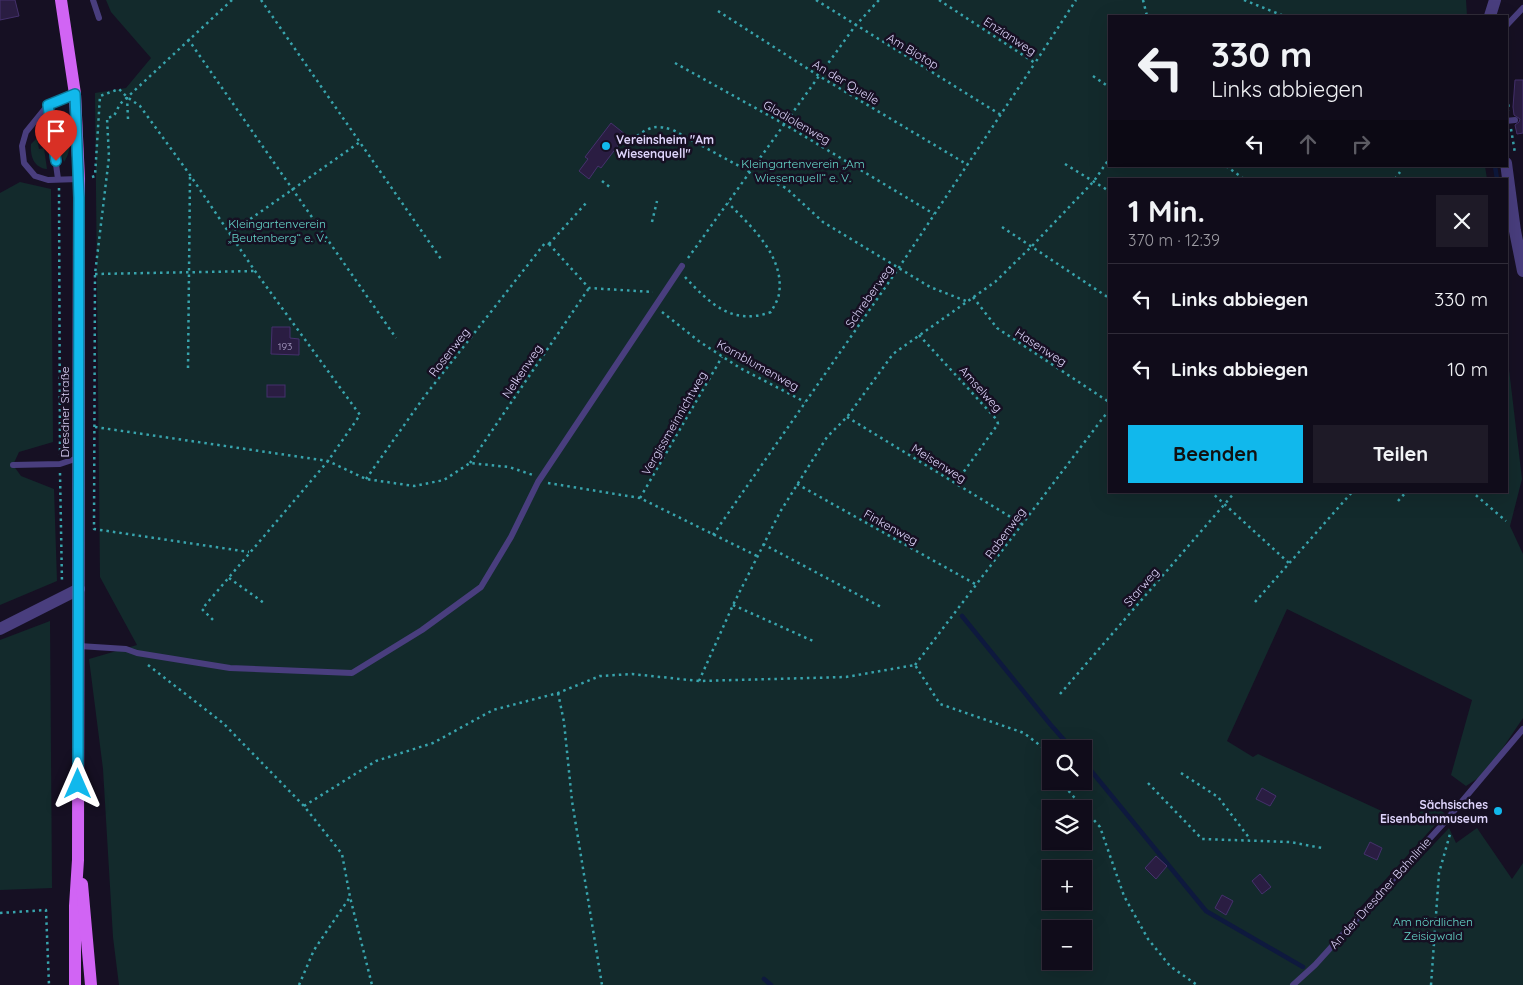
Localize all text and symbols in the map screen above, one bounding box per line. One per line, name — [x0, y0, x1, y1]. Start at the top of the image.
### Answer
street label: Enzianweg — [981, 14, 1039, 58]
street label: Am Biotop — [884, 30, 942, 72]
text: 330 m — [1211, 32, 1312, 76]
icon: left — [1128, 35, 1193, 100]
street label: An der Quelle — [810, 56, 882, 108]
text: Links abbiegen — [1211, 75, 1364, 103]
street label: Gladiolenweg — [761, 97, 833, 147]
pin — [35, 110, 77, 161]
icon: arrive — [42, 117, 70, 145]
icon: left — [1241, 130, 1269, 158]
icon: ahead — [1294, 130, 1322, 158]
icon: right — [1347, 130, 1375, 158]
place label: Vereinsheim "Am Wiesenquell" — [616, 132, 714, 161]
marker: Vereinsheim "Am Wiesenquell" — [600, 140, 612, 152]
park label: Kleingartenverein „Am Wiesenquell“ e. V. — [741, 156, 865, 185]
text: 1 Min. — [1128, 192, 1205, 230]
button: close — [1436, 195, 1488, 247]
park label: Kleingartenverein „Beutenberg“ e. V. — [228, 216, 326, 245]
text: 370 m · 12:39 — [1128, 230, 1220, 250]
street label: Schreberweg — [842, 262, 896, 330]
icon: left — [1128, 285, 1156, 313]
text: Links abbiegen — [1171, 287, 1308, 311]
text: 330 m — [1434, 287, 1488, 311]
street label: Rosenweg — [425, 325, 473, 379]
street label: Hasenweg — [1012, 325, 1070, 369]
street label: Kornblumenweg — [714, 336, 802, 394]
house number: 193 — [278, 340, 292, 353]
street label: Nelkenweg — [499, 341, 545, 401]
icon: left — [1128, 355, 1156, 383]
text: Links abbiegen — [1171, 357, 1308, 381]
text: 10 m — [1447, 357, 1488, 381]
street label: Amselweg — [956, 363, 1006, 415]
street label: Dresdner Straße — [57, 366, 72, 457]
street label: Vergissmeinnichtweg — [638, 368, 710, 478]
button: Beenden — [1128, 425, 1303, 483]
button: Teilen — [1313, 425, 1488, 483]
street label: Meisenweg — [909, 440, 969, 486]
street label: Rabenweg — [981, 504, 1029, 562]
street label: Finkenweg — [861, 506, 921, 548]
street label: Starweg — [1120, 565, 1162, 609]
map controls — [1042, 740, 1092, 970]
button: search — [1042, 740, 1092, 790]
position arrow — [51, 757, 103, 809]
place label: Sächsisches Eisenbahnmuseum — [1380, 797, 1488, 826]
button: layers — [1042, 800, 1092, 850]
marker: Sächsisches Eisenbahnmuseum — [1492, 805, 1504, 817]
street label: An der Dresdner Bahnlinie — [1326, 834, 1434, 952]
button: + — [1042, 860, 1092, 910]
park label: Am nördlichen Zeisigwald — [1393, 914, 1473, 943]
button: − — [1042, 920, 1092, 970]

